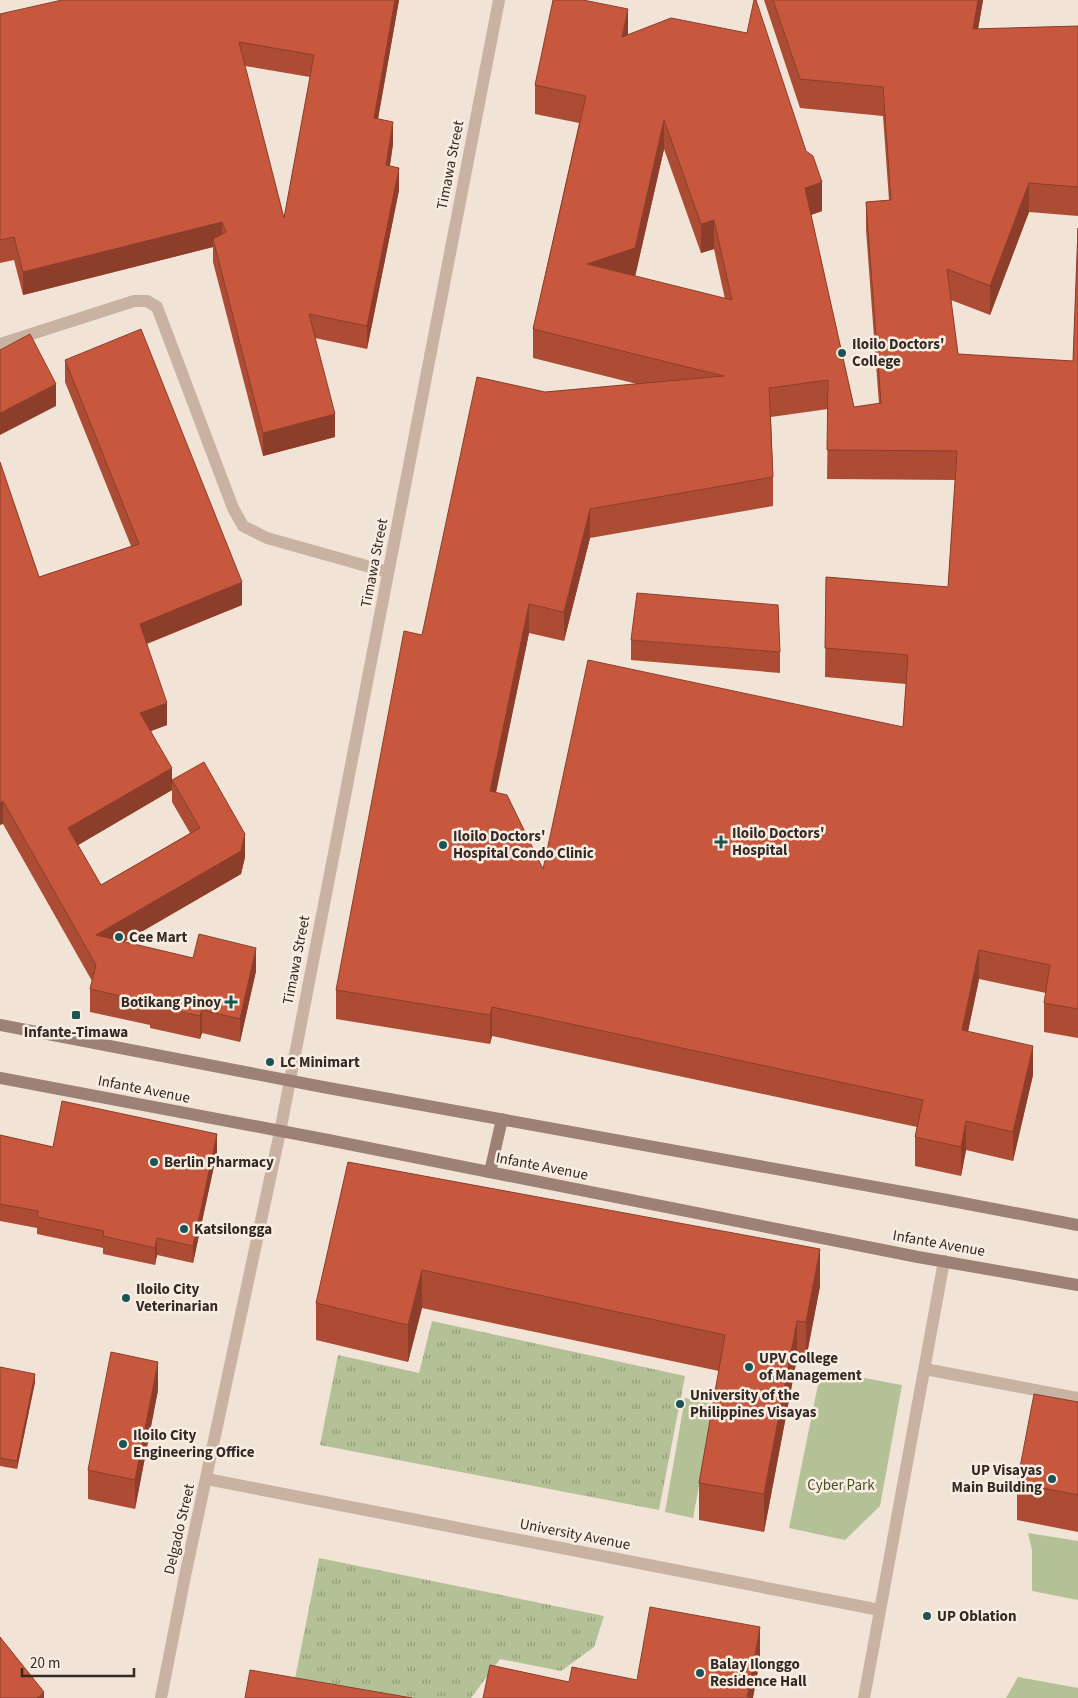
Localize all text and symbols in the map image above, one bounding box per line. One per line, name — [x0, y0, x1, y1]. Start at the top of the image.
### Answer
street label: Timawa Street — [432, 119, 469, 212]
place label: Iloilo Doctors' College — [852, 334, 944, 372]
marker: Iloilo Doctors' College — [836, 347, 848, 359]
street label: Timawa Street — [356, 517, 393, 610]
place label: Iloilo Doctors' Hospital — [732, 823, 824, 861]
place label: Iloilo Doctors' Hospital Condo Clinic — [453, 826, 594, 864]
marker: Iloilo Doctors' Hospital — [714, 835, 728, 849]
marker: Iloilo Doctors' Hospital Condo Clinic — [437, 839, 449, 851]
street label: Timawa Street — [278, 914, 315, 1007]
place label: Cee Mart — [129, 927, 188, 948]
marker: Cee Mart — [113, 931, 125, 943]
place label: Botikang Pinoy — [121, 992, 221, 1013]
marker: Botikang Pinoy — [225, 996, 237, 1008]
marker: Infante-Timawa — [70, 1009, 82, 1021]
place label: Infante-Timawa — [24, 1022, 128, 1043]
place label: LC Minimart — [280, 1052, 360, 1073]
marker: LC Minimart — [264, 1056, 276, 1068]
street label: Infante Avenue — [96, 1070, 192, 1109]
street label: Infante Avenue — [494, 1147, 590, 1186]
place label: Berlin Pharmacy — [164, 1152, 274, 1173]
marker: Berlin Pharmacy — [148, 1156, 160, 1168]
place label: Katsilongga — [194, 1219, 272, 1240]
marker: Katsilongga — [178, 1223, 190, 1235]
street label: Infante Avenue — [891, 1225, 987, 1262]
place label: Iloilo City Veterinarian — [135, 1279, 218, 1317]
marker: Iloilo City Veterinarian — [120, 1292, 132, 1304]
place label: UPV College of Management — [759, 1348, 862, 1386]
marker: UPV College of Management — [743, 1361, 755, 1373]
place label: University of the Philippines Visayas — [690, 1385, 817, 1423]
marker: University of the Philippines Visayas — [674, 1398, 686, 1410]
place label: Iloilo City Engineering Office — [133, 1425, 255, 1463]
marker: Iloilo City Engineering Office — [117, 1438, 129, 1450]
place label: UP Visayas Main Building — [952, 1460, 1042, 1498]
marker: UP Visayas Main Building — [1046, 1473, 1058, 1485]
park label: Cyber Park — [807, 1475, 875, 1496]
street label: Delgado Street — [159, 1482, 200, 1576]
street label: University Avenue — [518, 1513, 632, 1556]
place label: UP Oblation — [937, 1606, 1016, 1627]
marker: UP Oblation — [921, 1610, 933, 1622]
scale bar — [22, 1646, 135, 1678]
text: 20 m — [30, 1653, 60, 1674]
place label: Balay Ilonggo Residence Hall — [710, 1654, 807, 1692]
marker: Balay Ilonggo Residence Hall — [694, 1667, 706, 1679]

